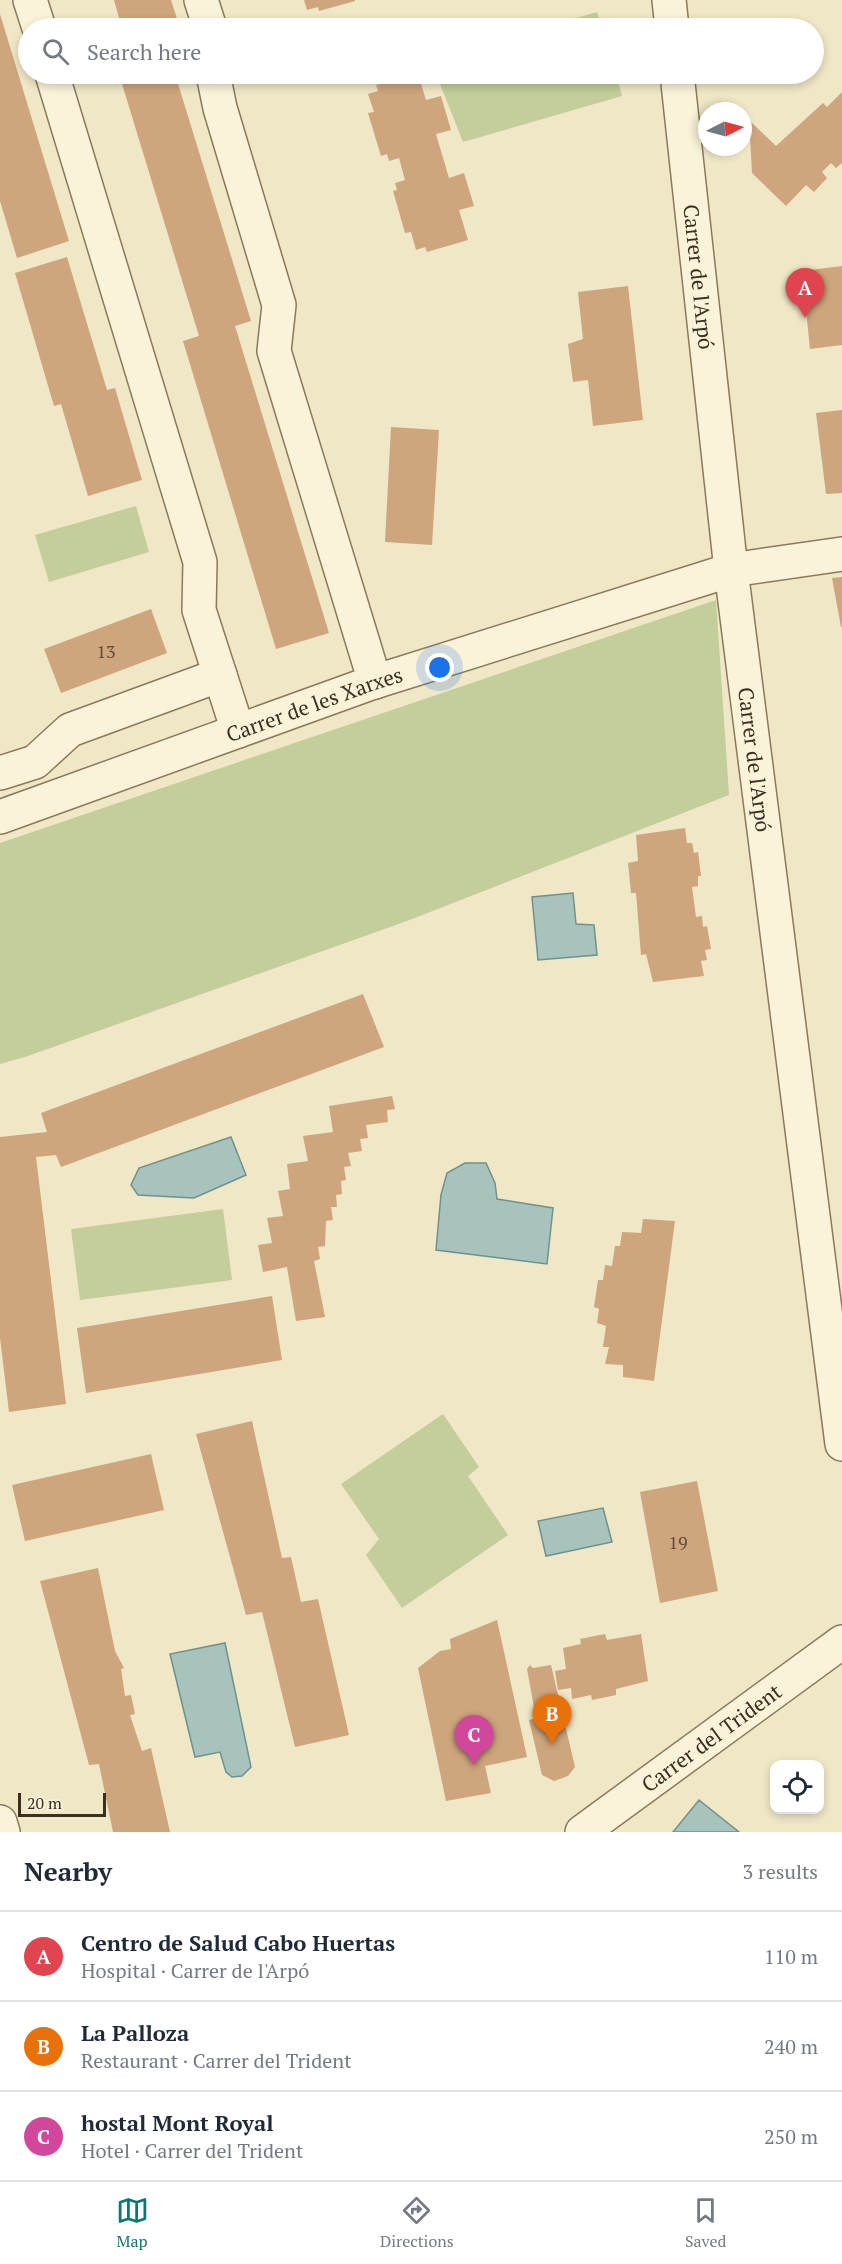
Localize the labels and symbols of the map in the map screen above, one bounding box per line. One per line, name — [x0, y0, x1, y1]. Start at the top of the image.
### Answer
north arrow — [698, 102, 752, 156]
street label: Carrer de l'Arpó — [677, 203, 721, 351]
pin: A — [786, 268, 824, 318]
house number: 13 — [96, 639, 116, 663]
your location — [425, 653, 454, 682]
street label: Carrer de les Xarxes — [222, 660, 406, 748]
street label: Carrer de l'Arpó — [732, 686, 778, 834]
house number: 19 — [668, 1530, 688, 1554]
street label: Carrer del Trident — [635, 1677, 787, 1798]
pin: B — [532, 1694, 572, 1744]
pin: C — [454, 1716, 494, 1765]
scale bar — [18, 1790, 106, 1818]

